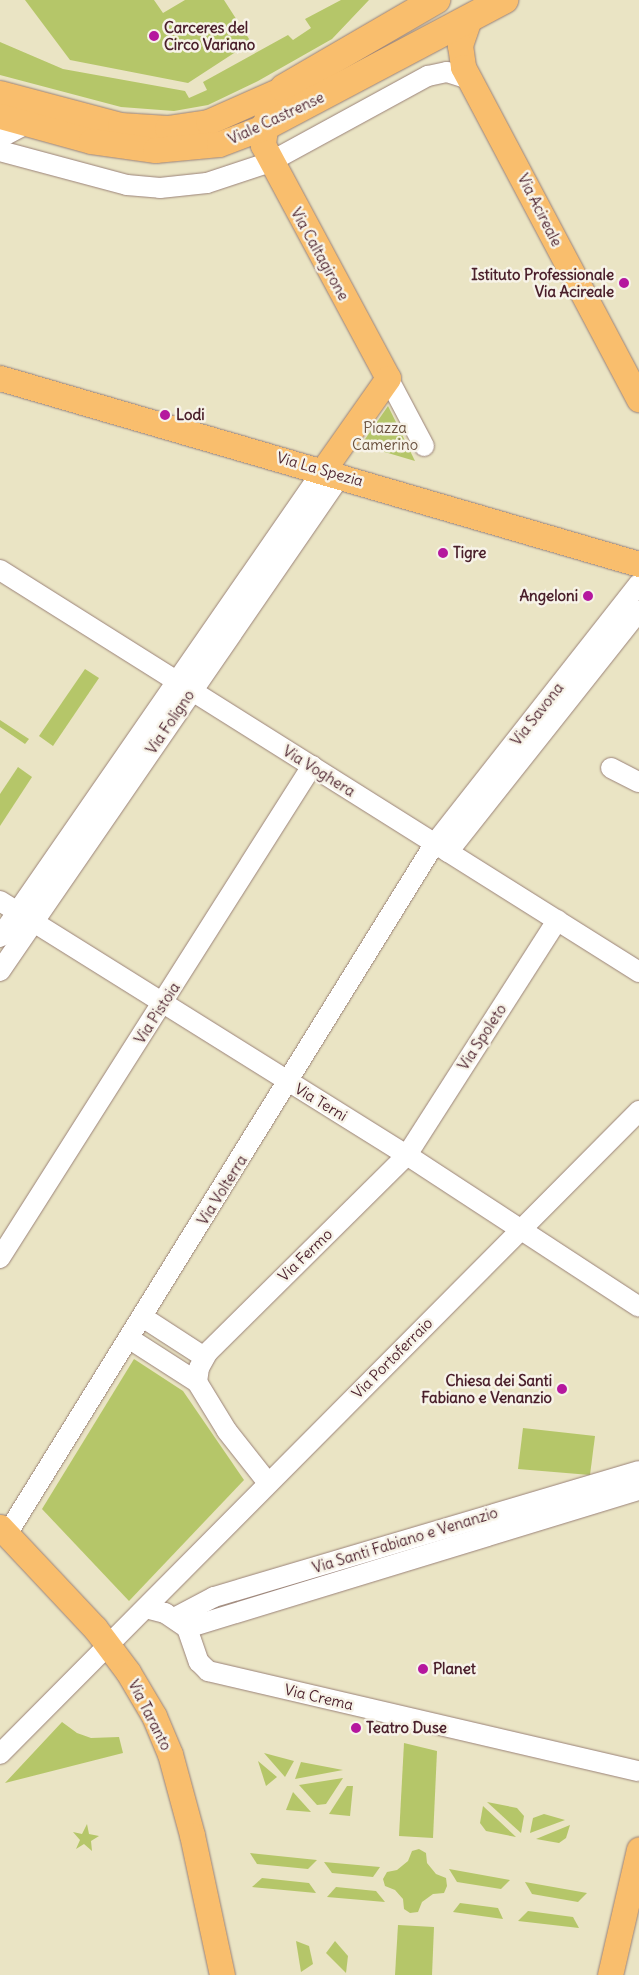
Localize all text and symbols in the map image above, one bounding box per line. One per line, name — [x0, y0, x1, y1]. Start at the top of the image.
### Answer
place label: Carceres del Circo Variano — [164, 18, 255, 53]
marker: Carceres del Circo Variano — [148, 30, 160, 42]
street label: Viale Castrense — [225, 88, 327, 148]
street label: Via Acireale — [514, 171, 566, 249]
street label: Via Caltagirone — [287, 205, 353, 303]
place label: Istituto Professionale Via Acireale — [471, 265, 614, 300]
marker: Istituto Professionale Via Acireale — [618, 277, 630, 289]
place label: Lodi — [176, 406, 205, 424]
marker: Lodi — [158, 408, 172, 422]
park label: Piazza Camerino — [352, 418, 418, 453]
street label: Via La Spezia — [275, 448, 365, 490]
place label: Tigre — [453, 544, 486, 562]
marker: Tigre — [437, 547, 449, 559]
place label: Angeloni — [519, 587, 578, 605]
marker: Angeloni — [582, 590, 594, 602]
street label: Via Savona — [507, 679, 567, 749]
street label: Via Foligno — [142, 687, 198, 757]
street label: Via Voghera — [280, 742, 358, 800]
street label: Via Pistoia — [131, 979, 183, 1047]
street label: Via Spoleto — [454, 1001, 510, 1073]
street label: Via Terni — [292, 1079, 350, 1125]
street label: Via Volterra — [193, 1152, 251, 1228]
street label: Via Fermo — [274, 1225, 336, 1285]
street label: Via Portoferraio — [348, 1314, 436, 1402]
place label: Chiesa dei Santi Fabiano e Venanzio — [421, 1371, 552, 1406]
marker: Chiesa dei Santi Fabiano e Venanzio — [556, 1383, 568, 1395]
street label: Via Santi Fabiano e Venanzio — [310, 1503, 500, 1577]
place label: Planet — [433, 1660, 476, 1678]
marker: Planet — [417, 1663, 429, 1675]
street label: Via Taranto — [125, 1677, 175, 1753]
street label: Via Crema — [283, 1680, 355, 1714]
place label: Teatro Duse — [366, 1719, 447, 1737]
marker: Teatro Duse — [350, 1722, 362, 1734]

